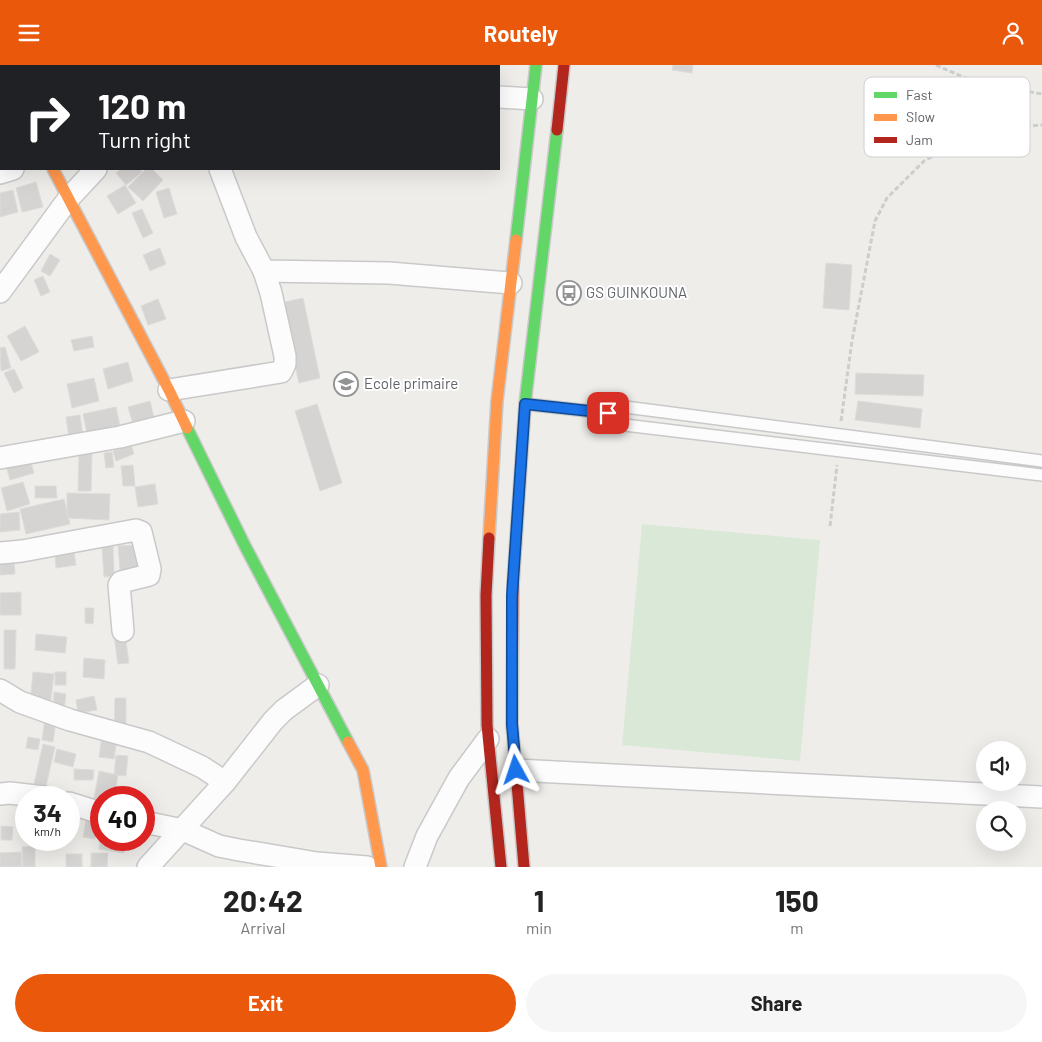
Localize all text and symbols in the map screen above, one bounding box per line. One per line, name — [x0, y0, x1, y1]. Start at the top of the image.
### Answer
icon: menu — [15, 19, 43, 47]
icon: person — [999, 19, 1027, 47]
text: Routely — [484, 20, 558, 46]
legend — [864, 77, 1030, 157]
text: 120 m — [98, 84, 186, 126]
icon: right — [15, 85, 80, 150]
text: Fast — [906, 86, 932, 103]
text: Slow — [906, 108, 935, 125]
text: Turn right — [98, 126, 191, 152]
text: Jam — [906, 131, 933, 148]
bus stop icon: GS GUINKOUNA — [556, 280, 582, 306]
place label: GS GUINKOUNA — [586, 283, 687, 301]
school or university icon: Ecole primaire — [333, 371, 359, 397]
place label: Ecole primaire — [364, 374, 458, 392]
pin — [587, 392, 629, 434]
icon: arrive — [594, 399, 622, 427]
map controls — [976, 741, 1026, 851]
button: sound — [976, 741, 1026, 791]
position arrow — [489, 743, 541, 795]
speed limit sign: 40 — [90, 786, 155, 851]
text: 34 — [33, 797, 62, 827]
button: search — [976, 801, 1026, 851]
text: km/h — [34, 824, 61, 838]
text: 20:42 — [223, 882, 303, 918]
text: 1 — [534, 882, 544, 918]
text: 150 — [775, 882, 819, 918]
text: Arrival — [241, 918, 285, 937]
text: min — [526, 918, 552, 937]
text: m — [790, 918, 804, 937]
button: Exit — [15, 974, 516, 1032]
button: Share — [526, 974, 1027, 1032]

